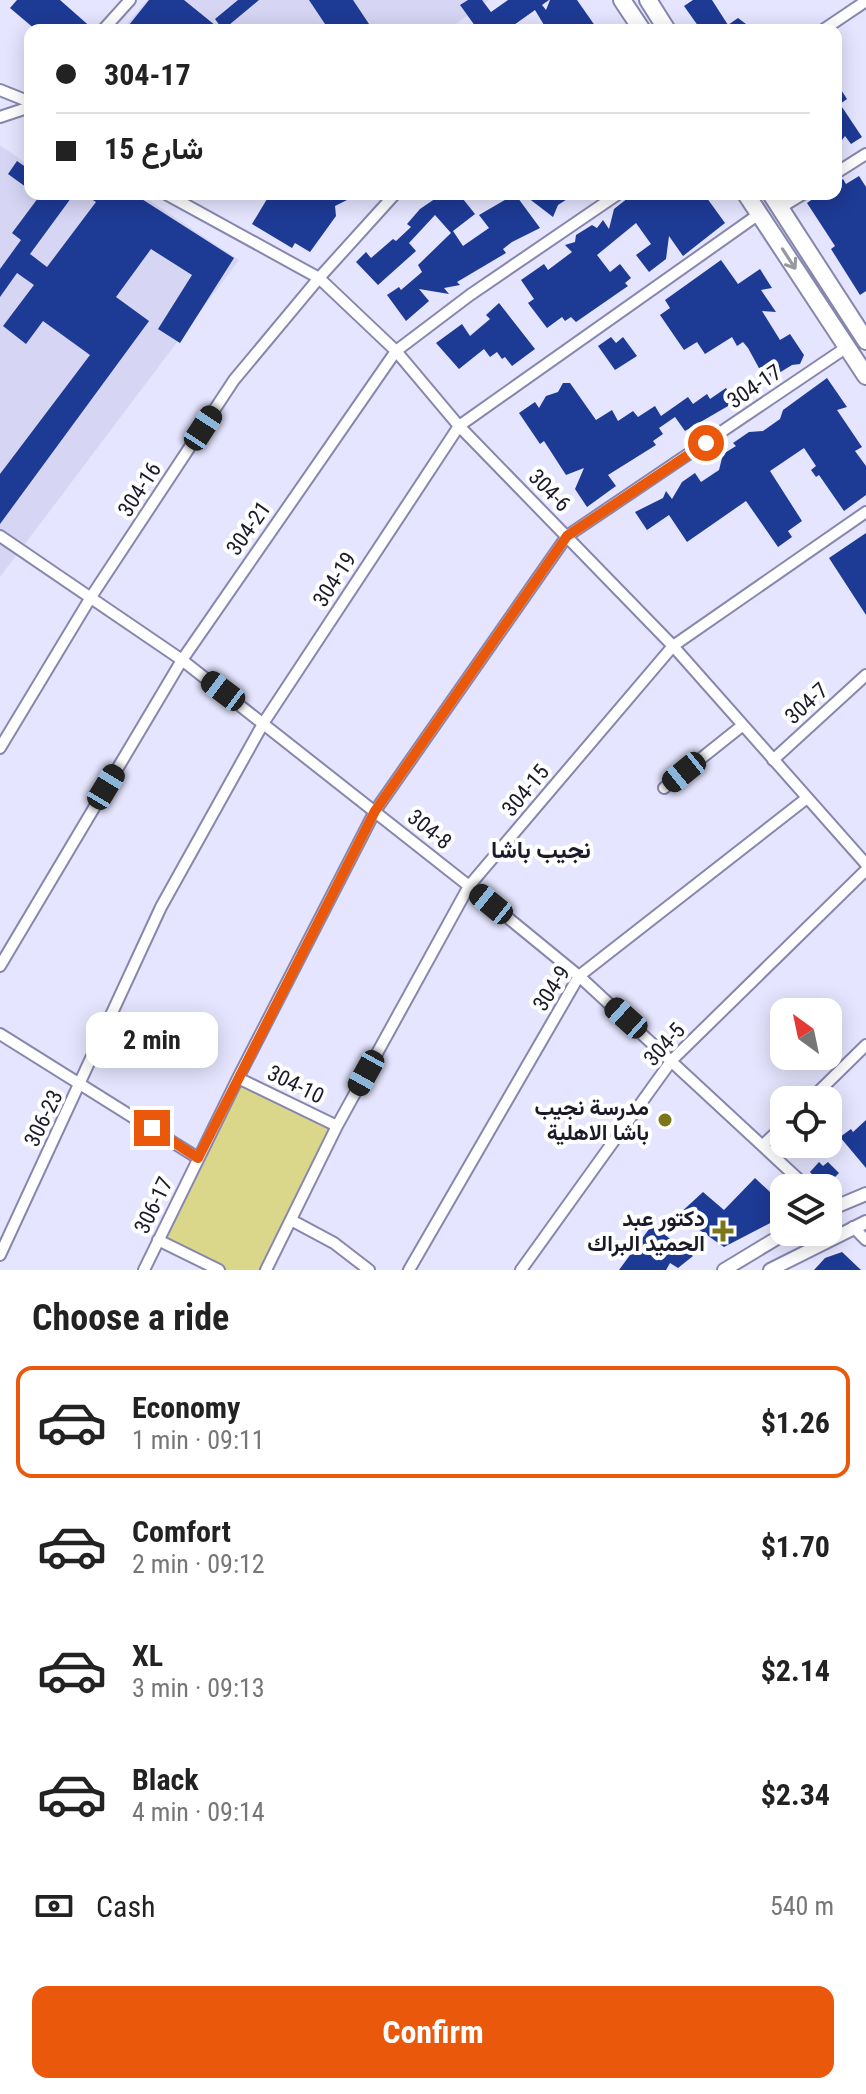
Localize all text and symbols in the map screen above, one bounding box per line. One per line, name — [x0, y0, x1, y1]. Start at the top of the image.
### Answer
text: 304-17 — [104, 57, 191, 92]
text: شارع 15 — [104, 131, 203, 166]
one-way arrow — [780, 248, 797, 270]
street label: 304-17 — [723, 359, 786, 413]
car — [180, 401, 226, 455]
route start — [688, 425, 724, 461]
street label: 304-16 — [113, 457, 166, 521]
street label: 304-6 — [524, 464, 576, 517]
street label: 304-21 — [221, 497, 276, 560]
street label: 304-19 — [308, 547, 361, 611]
car — [197, 667, 249, 715]
street label: 304-7 — [780, 678, 833, 729]
car — [658, 748, 710, 796]
street label: 304-15 — [497, 759, 554, 821]
car — [83, 760, 129, 814]
street label: 304-8 — [403, 804, 457, 854]
district label: نجيب باشا — [491, 836, 591, 864]
car — [465, 880, 517, 928]
street label: 304-9 — [528, 961, 575, 1016]
car — [600, 993, 652, 1043]
north arrow — [770, 998, 842, 1070]
map controls — [770, 998, 842, 1246]
callout: 2 min — [86, 1012, 218, 1068]
street label: 304-5 — [639, 1018, 690, 1071]
text: 2 min — [123, 1025, 181, 1055]
car — [344, 1046, 388, 1100]
street label: 304-10 — [263, 1060, 328, 1109]
street label: 306-23 — [19, 1086, 68, 1151]
button: locate — [770, 1086, 842, 1158]
place label: مدرسة نجيب باشا الاهلية — [534, 1095, 649, 1146]
route end — [134, 1110, 170, 1146]
marker: مدرسة نجيب باشا الاهلية — [656, 1111, 674, 1129]
street label: 306-17 — [129, 1173, 178, 1238]
button: layers — [770, 1174, 842, 1246]
place label: دكتور عبد الحميد البراك — [587, 1206, 705, 1257]
marker: دكتور عبد الحميد البراك — [712, 1220, 734, 1242]
text: Choose a ride — [32, 1297, 229, 1339]
icon: car — [36, 1386, 108, 1458]
text: Economy — [132, 1390, 240, 1425]
text: $1.26 — [761, 1405, 830, 1440]
text: 1 min · 09:11 — [132, 1425, 265, 1455]
icon: car — [36, 1510, 108, 1582]
text: Comfort — [132, 1514, 231, 1549]
text: $1.70 — [761, 1529, 830, 1564]
text: 2 min · 09:12 — [132, 1549, 265, 1579]
icon: car — [36, 1634, 108, 1706]
text: XL — [132, 1638, 163, 1673]
text: $2.14 — [761, 1653, 830, 1688]
text: 3 min · 09:13 — [132, 1673, 265, 1703]
icon: car — [36, 1758, 108, 1830]
text: Black — [132, 1762, 199, 1797]
text: $2.34 — [761, 1777, 830, 1812]
text: 4 min · 09:14 — [132, 1797, 265, 1827]
icon: cash — [32, 1884, 76, 1928]
text: Cash — [96, 1889, 156, 1924]
text: 540 m — [770, 1891, 834, 1921]
button: Confirm — [32, 1986, 834, 2078]

